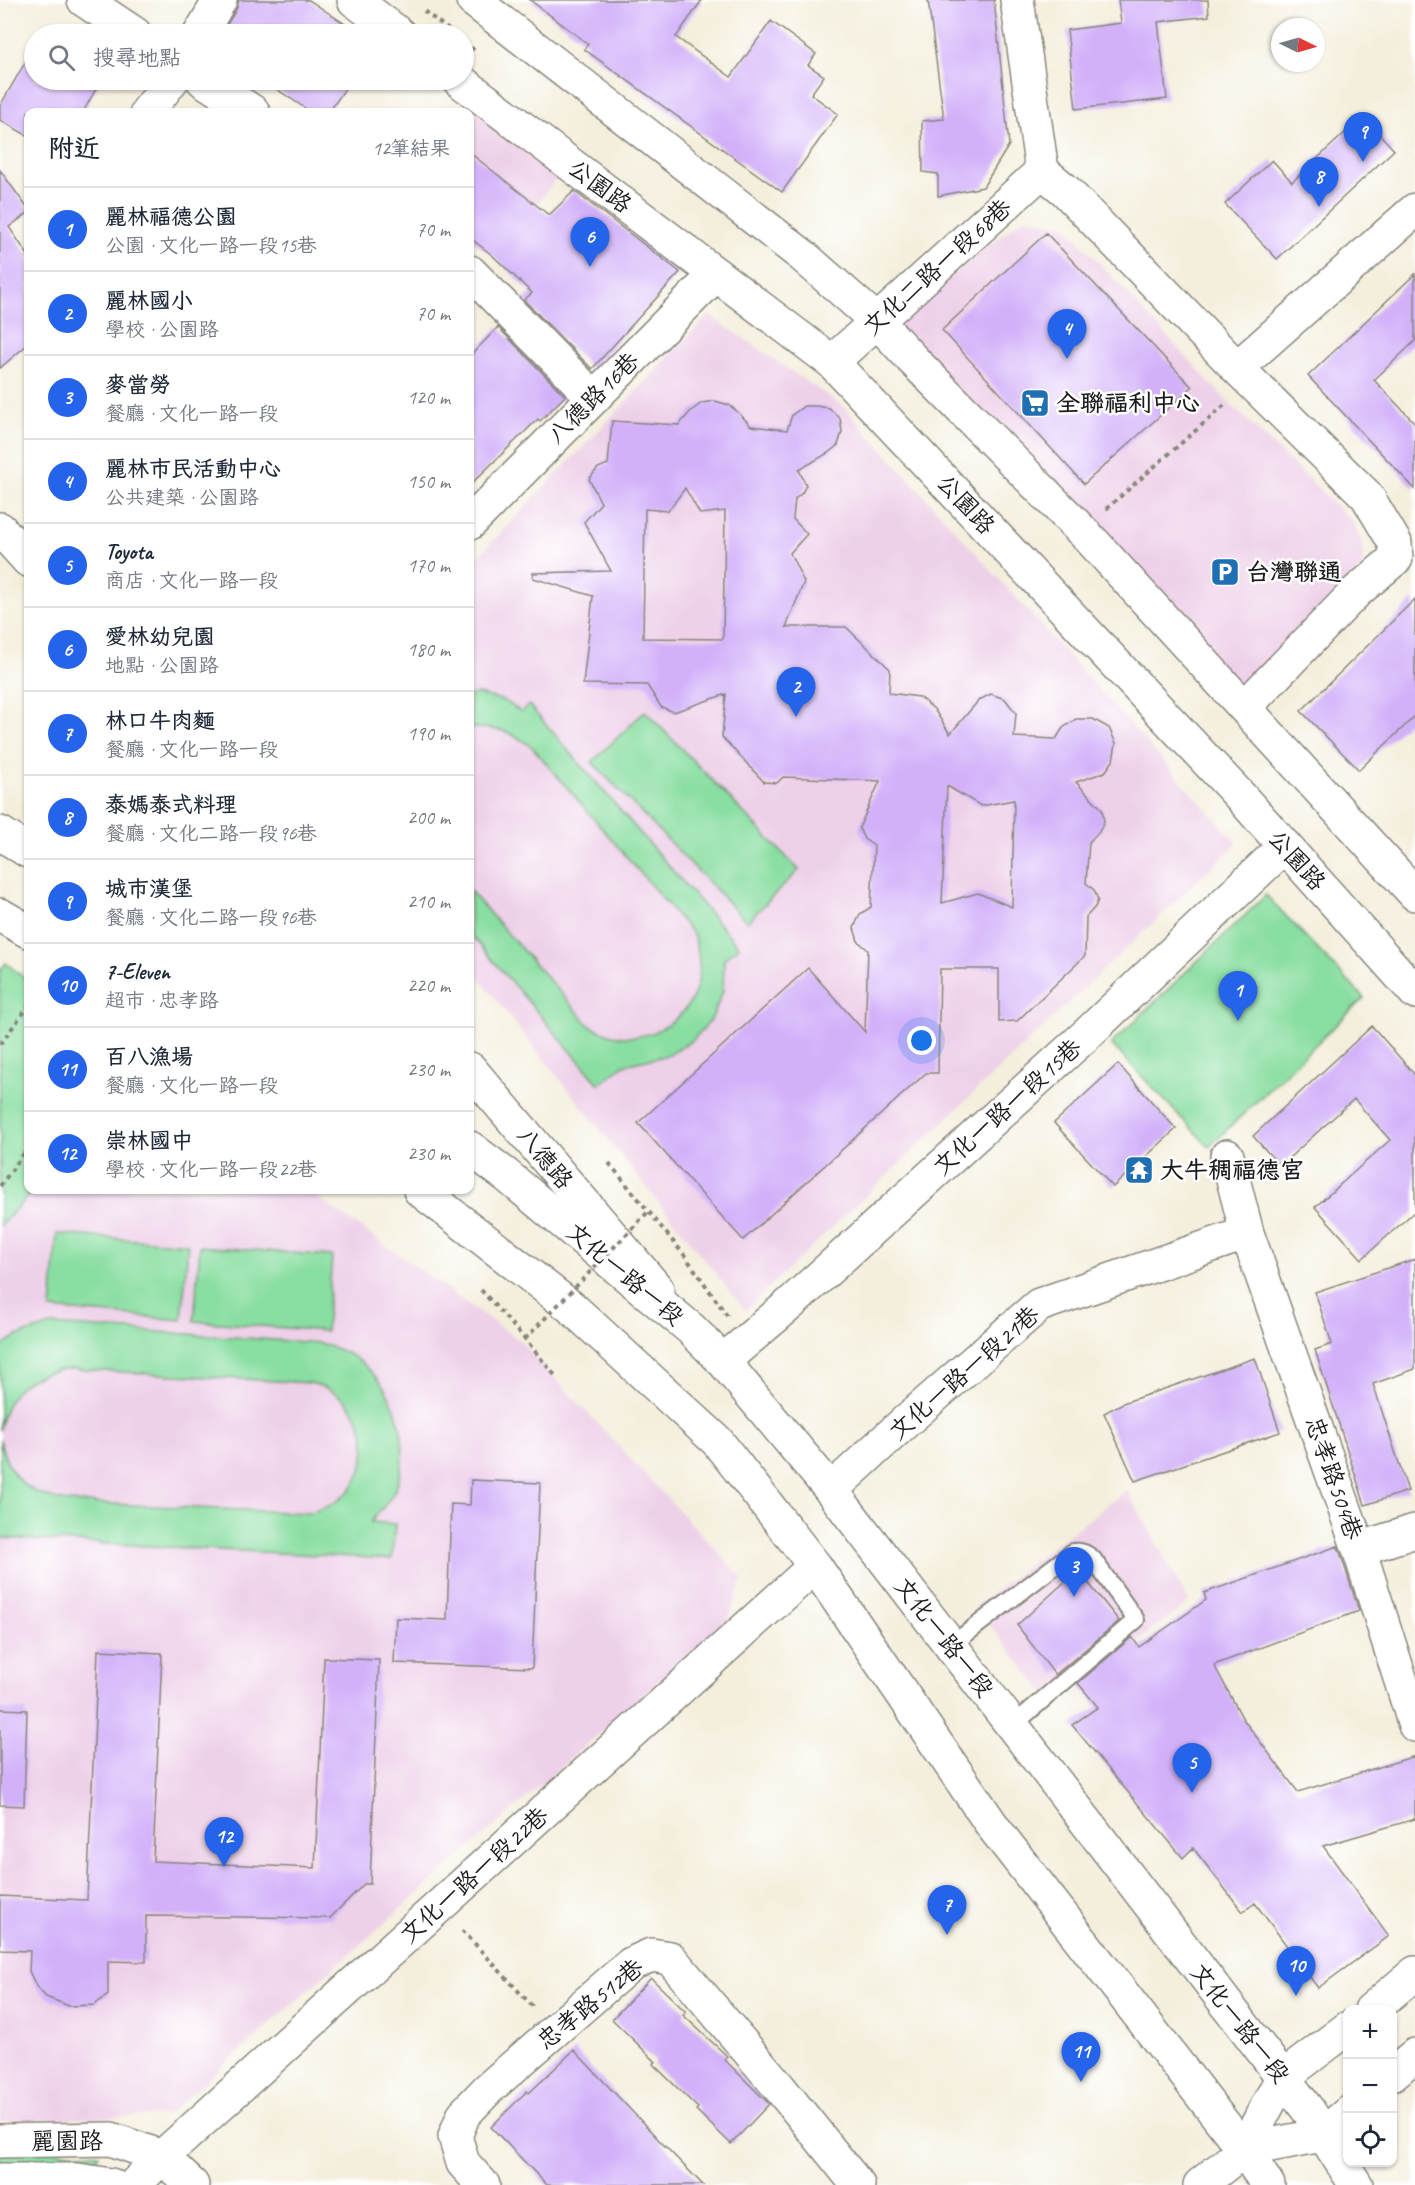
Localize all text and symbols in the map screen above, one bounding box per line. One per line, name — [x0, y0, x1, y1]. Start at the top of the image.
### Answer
north arrow — [1271, 18, 1325, 72]
search box — [24, 24, 474, 90]
icon: search — [45, 41, 78, 74]
text: 搜尋地點 — [93, 44, 181, 72]
pin: 9 — [1344, 112, 1382, 162]
text: 附近 — [48, 132, 100, 165]
text: 12筆結果 — [372, 136, 450, 161]
street label: 公園路 — [562, 152, 638, 220]
pin: 8 — [1300, 158, 1338, 207]
street label: 文化二路一段68巷 — [857, 192, 1017, 342]
text: 麗林福德公園 — [105, 203, 237, 231]
text: 1 — [63, 217, 72, 242]
text: 70 m — [416, 217, 450, 242]
pin: 6 — [570, 218, 610, 267]
text: 公園 · 文化一路一段15巷 — [105, 233, 316, 258]
text: 麗林國小 — [105, 287, 193, 315]
text: 2 — [63, 301, 72, 326]
text: 70 m — [416, 301, 450, 326]
pin: 4 — [1048, 310, 1086, 359]
text: 學校 · 公園路 — [105, 317, 218, 342]
street label: 八德路16巷 — [541, 346, 645, 450]
text: 麥當勞 — [105, 371, 171, 399]
text: 3 — [63, 385, 72, 410]
text: 120 m — [407, 385, 450, 410]
supermarket icon: 全聯福利中心 — [1019, 387, 1051, 419]
place label: 全聯福利中心 — [1056, 388, 1200, 418]
text: 餐廳 · 文化一路一段 — [105, 401, 278, 426]
text: 麗林市民活動中心 — [105, 455, 281, 483]
street label: 公園路 — [930, 467, 1002, 541]
text: 4 — [63, 469, 72, 494]
text: 150 m — [407, 469, 450, 494]
text: 公共建築 · 公園路 — [105, 485, 258, 510]
text: Toyota — [105, 538, 153, 566]
text: 5 — [63, 553, 72, 578]
text: 170 m — [407, 553, 450, 578]
parking icon: 台灣聯通 — [1209, 556, 1241, 588]
place label: 台灣聯通 — [1246, 557, 1342, 587]
text: 商店 · 文化一路一段 — [105, 568, 278, 593]
text: 愛林幼兒園 — [105, 623, 215, 651]
text: 6 — [63, 637, 72, 662]
text: 180 m — [407, 637, 450, 662]
text: 地點 · 公園路 — [105, 653, 218, 678]
pin: 2 — [776, 668, 816, 717]
text: 林口牛肉麵 — [105, 707, 215, 735]
text: 7 — [63, 721, 72, 746]
text: 190 m — [407, 721, 450, 746]
text: 餐廳 · 文化一路一段 — [105, 737, 278, 762]
text: 泰媽泰式料理 — [105, 791, 237, 819]
text: 8 — [63, 805, 72, 830]
text: 200 m — [407, 805, 450, 830]
text: 餐廳 · 文化二路一段96巷 — [105, 821, 316, 846]
street label: 公園路 — [1262, 823, 1332, 897]
text: 城市漢堡 — [105, 875, 193, 903]
text: 9 — [63, 889, 72, 914]
text: 210 m — [407, 889, 450, 914]
text: 餐廳 · 文化二路一段96巷 — [105, 905, 316, 930]
text: 7-Eleven — [105, 958, 170, 986]
pin: 1 — [1218, 972, 1258, 1021]
text: 10 — [59, 973, 77, 998]
text: 220 m — [407, 973, 450, 998]
text: 超市 · 忠孝路 — [105, 988, 218, 1013]
your location — [907, 1026, 936, 1055]
street label: 文化一路一段15巷 — [927, 1032, 1087, 1182]
text: 百八漁場 — [105, 1043, 193, 1071]
text: 11 — [59, 1057, 77, 1082]
text: 230 m — [407, 1057, 450, 1082]
text: 餐廳 · 文化一路一段 — [105, 1073, 278, 1098]
street label: 八德路 — [510, 1121, 580, 1195]
text: 崇林國中 — [105, 1127, 193, 1155]
text: 12 — [59, 1141, 77, 1166]
text: 230 m — [407, 1141, 450, 1166]
temple icon: 大牛稠福德宮 — [1123, 1154, 1155, 1186]
place label: 大牛稠福德宮 — [1160, 1155, 1304, 1185]
text: 學校 · 文化一路一段22巷 — [105, 1157, 316, 1182]
street label: 文化一路一段 — [560, 1216, 690, 1332]
street label: 文化一路一段21巷 — [883, 1299, 1045, 1447]
street label: 忠孝路504巷 — [1299, 1412, 1369, 1544]
pin: 3 — [1054, 1548, 1094, 1597]
street label: 文化一路一段 — [888, 1571, 1000, 1703]
pin: 5 — [1172, 1744, 1212, 1793]
street label: 文化一路一段22巷 — [394, 1800, 554, 1950]
pin: 12 — [204, 1818, 244, 1867]
pin: 7 — [928, 1886, 966, 1935]
pin: 10 — [1276, 1946, 1316, 1996]
street label: 忠孝路512巷 — [531, 1952, 649, 2056]
street label: 文化一路一段 — [1184, 1957, 1296, 2089]
map controls — [1343, 2005, 1397, 2167]
button: + — [1343, 2005, 1397, 2059]
pin: 11 — [1062, 2032, 1100, 2082]
button: − — [1343, 2059, 1397, 2113]
button: locate — [1343, 2113, 1397, 2167]
street label: 麗園路 — [31, 2126, 103, 2156]

